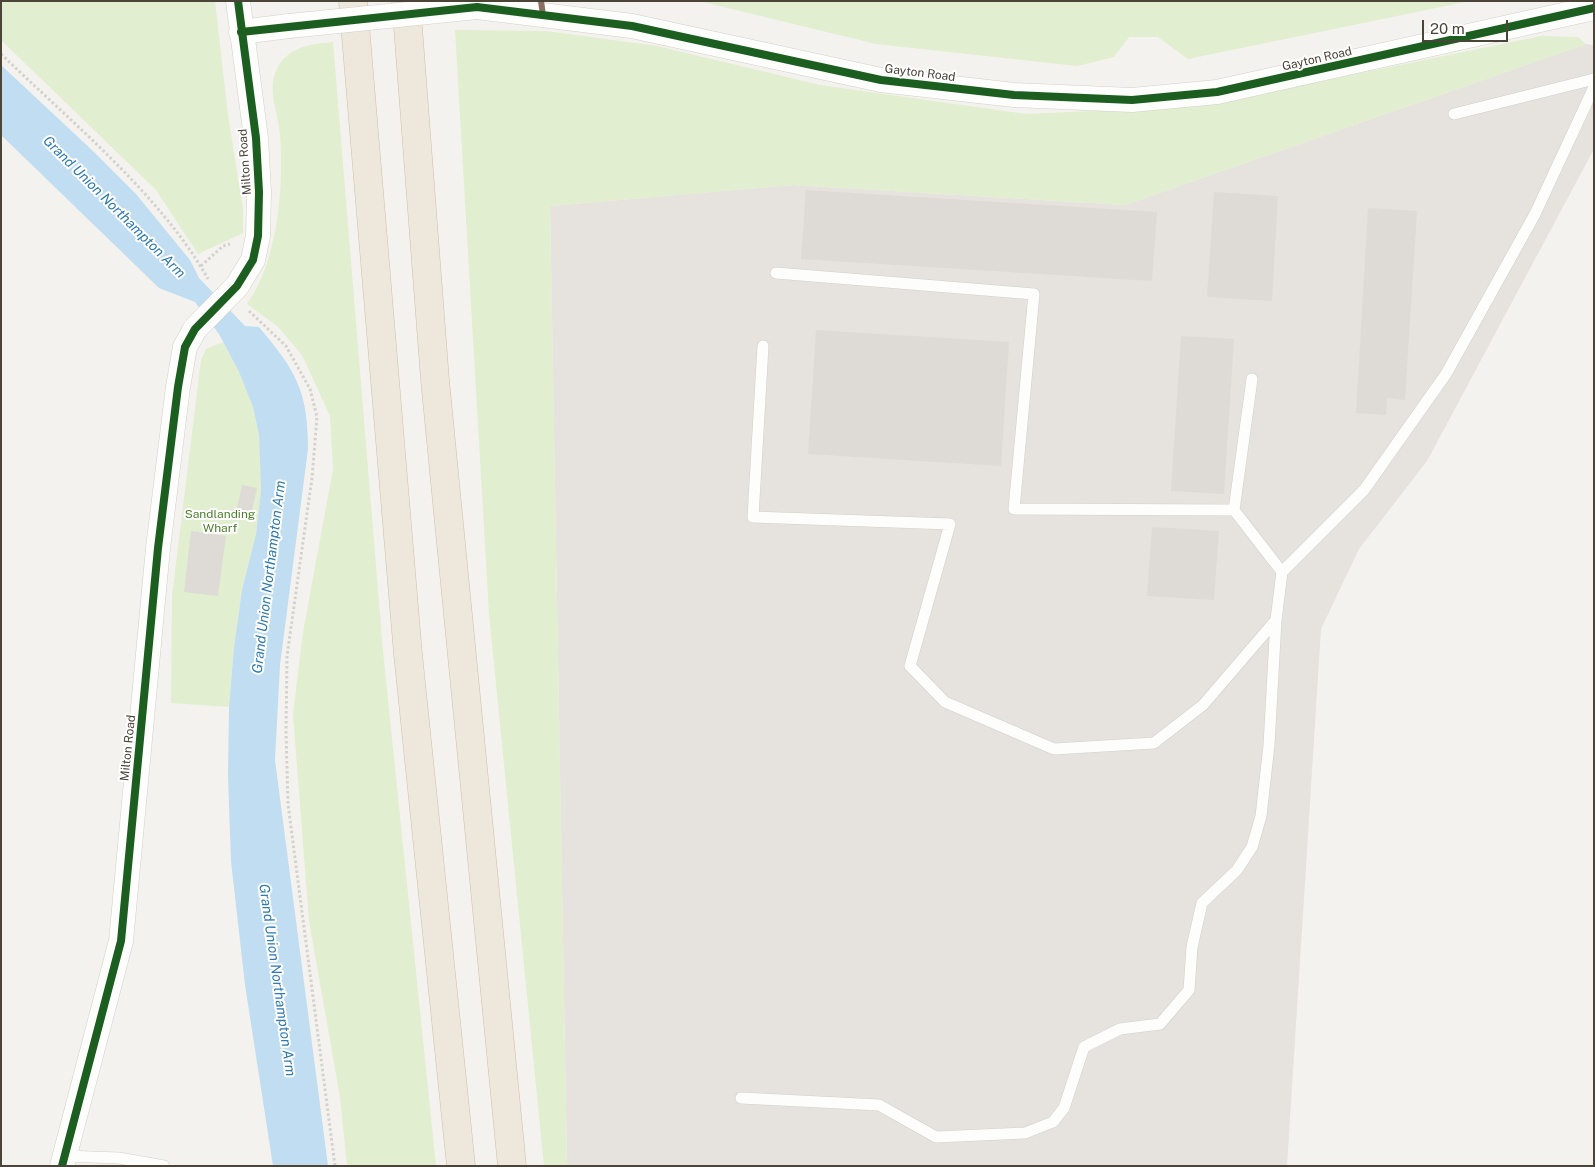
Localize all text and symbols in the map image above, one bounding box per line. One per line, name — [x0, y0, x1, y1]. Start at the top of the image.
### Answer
scale bar — [1425, 10, 1511, 42]
text: 20 m — [1430, 20, 1465, 37]
street label: Gayton Road — [1281, 44, 1353, 74]
street label: Gayton Road — [884, 62, 956, 84]
street label: Milton Road — [236, 128, 254, 196]
water label: Grand Union Northampton Arm — [39, 132, 189, 282]
water label: Grand Union Northampton Arm — [249, 480, 289, 674]
park label: Sandlanding Wharf — [185, 507, 255, 535]
street label: Milton Road — [117, 714, 139, 782]
water label: Grand Union Northampton Arm — [255, 883, 299, 1077]

